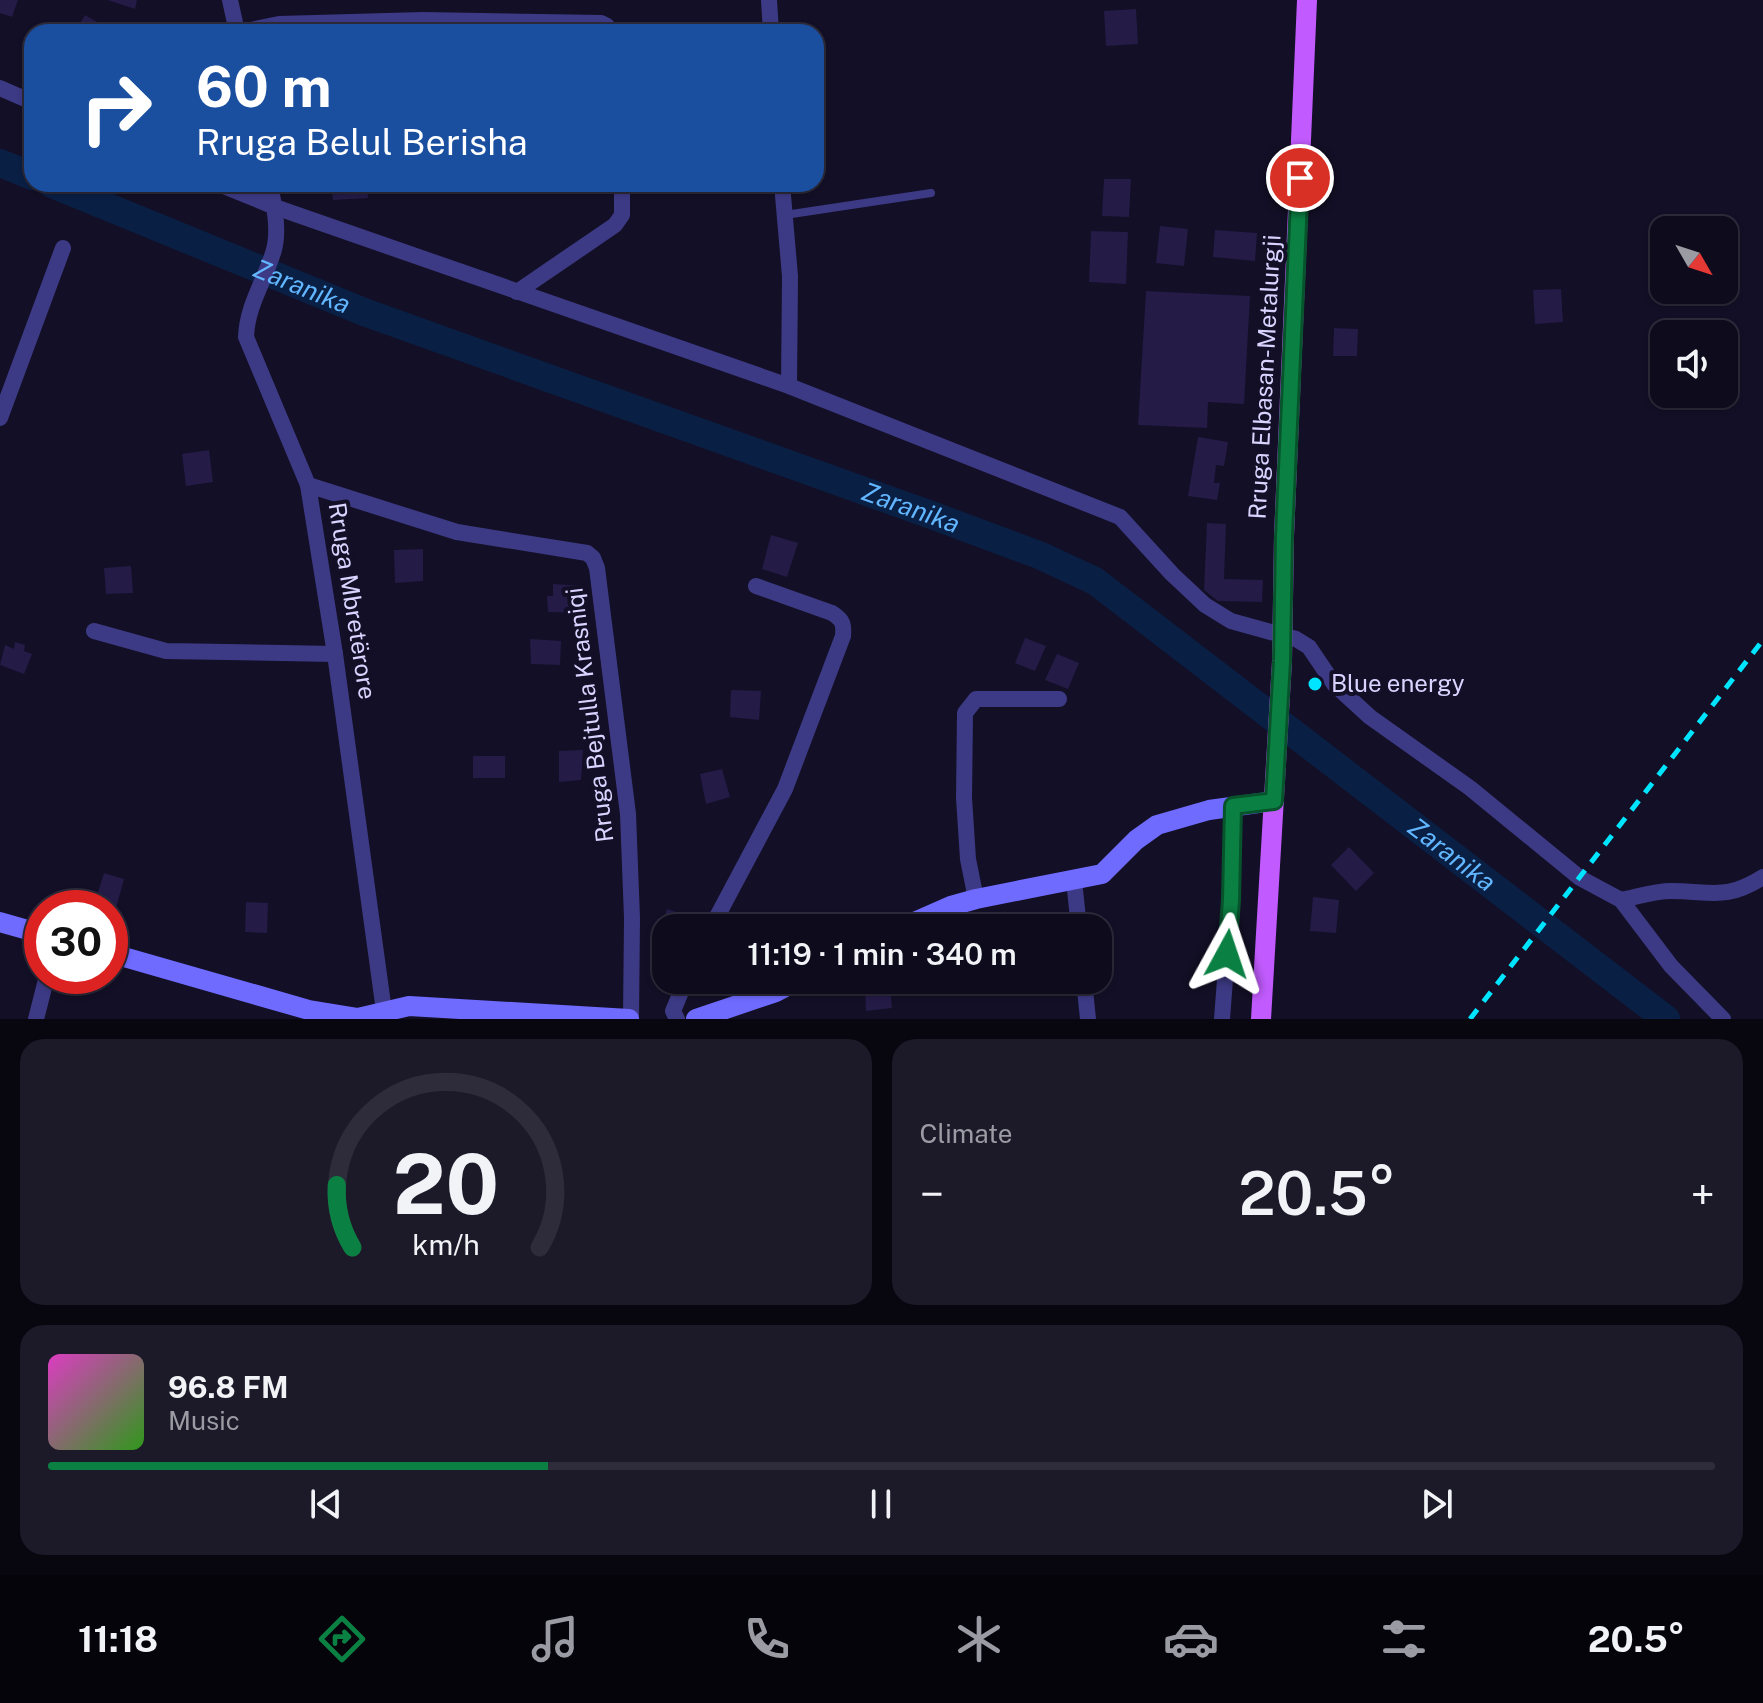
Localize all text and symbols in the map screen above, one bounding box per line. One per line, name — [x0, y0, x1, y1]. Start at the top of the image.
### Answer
text: 60 m — [196, 54, 332, 120]
icon: right — [64, 56, 168, 160]
text: Rruga Belul Berisha — [196, 121, 528, 163]
pin — [1266, 144, 1334, 212]
icon: arrive — [1278, 156, 1322, 200]
north arrow — [1650, 216, 1738, 304]
map controls — [1650, 216, 1738, 408]
street label: Rruga Elbasan-Metalurgji — [1243, 234, 1285, 520]
water label: Zaranika — [249, 252, 355, 320]
button: sound — [1650, 320, 1738, 408]
water label: Zaranika — [858, 475, 964, 539]
street label: Rruga Mbretërore — [324, 500, 382, 701]
street label: Rruga Bejtulla Krasniqi — [559, 586, 619, 844]
place label: Blue energy — [1331, 669, 1465, 697]
marker: Blue energy — [1306, 675, 1324, 693]
water label: Zaranika — [1402, 811, 1502, 898]
speed limit sign: 30 — [24, 890, 128, 994]
position arrow — [1185, 912, 1269, 996]
text: 11:19 · 1 min · 340 m — [747, 936, 1017, 972]
text: Climate — [920, 1118, 1013, 1149]
text: 20 — [393, 1135, 499, 1233]
text: 20.5° — [1239, 1158, 1396, 1229]
text: − — [920, 1168, 944, 1220]
text: + — [1691, 1168, 1715, 1220]
text: km/h — [412, 1228, 479, 1261]
text: 96.8 FM — [168, 1369, 288, 1405]
text: Music — [168, 1405, 240, 1436]
icon: previous — [304, 1482, 348, 1526]
icon: pause — [859, 1482, 903, 1526]
icon: next — [1415, 1482, 1459, 1526]
icon: directions — [314, 1611, 370, 1667]
icon: music — [527, 1611, 583, 1667]
icon: phone — [739, 1611, 795, 1667]
icon: climate — [951, 1611, 1007, 1667]
icon: car — [1163, 1611, 1219, 1667]
icon: filters — [1376, 1611, 1432, 1667]
text: 11:18 — [78, 1618, 158, 1660]
text: 20.5° — [1588, 1618, 1685, 1660]

